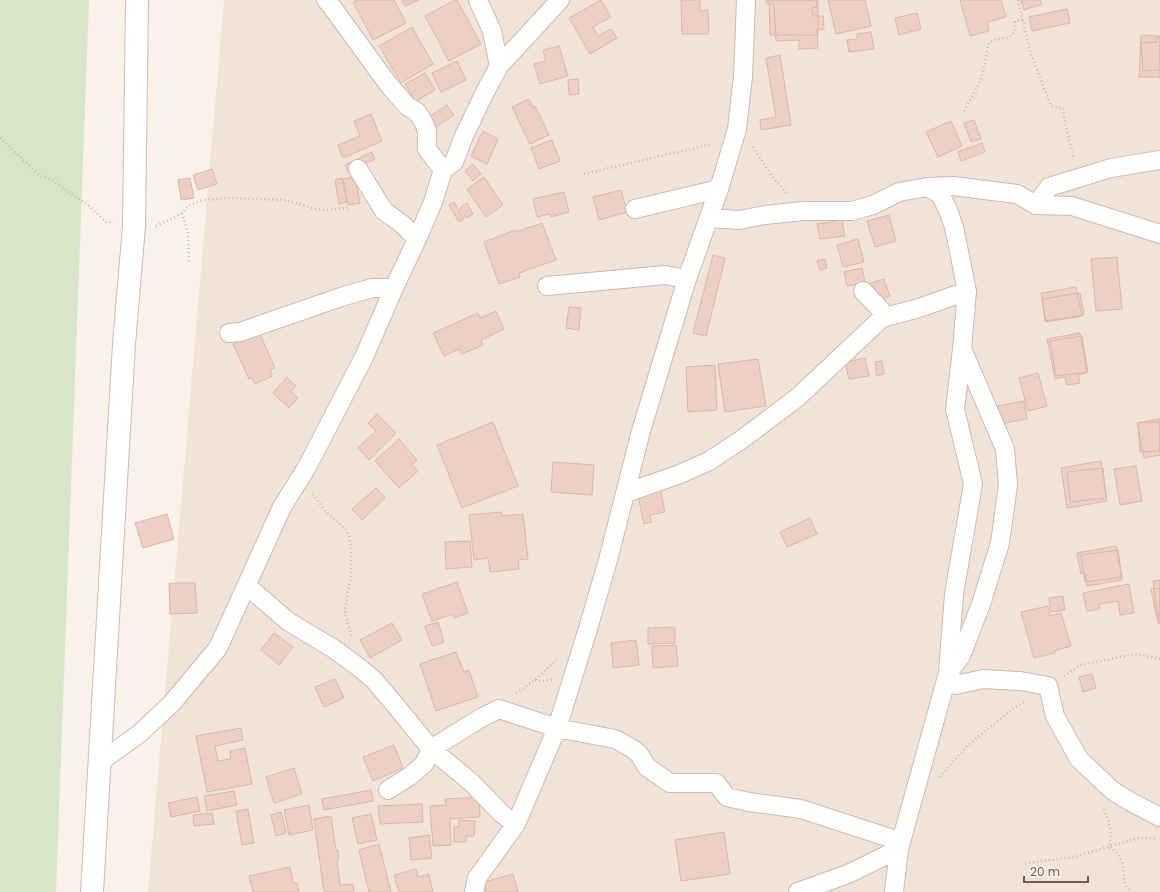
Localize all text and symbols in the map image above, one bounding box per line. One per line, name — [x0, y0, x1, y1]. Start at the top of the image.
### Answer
scale bar — [1024, 858, 1088, 884]
text: 20 m — [1030, 863, 1060, 880]

